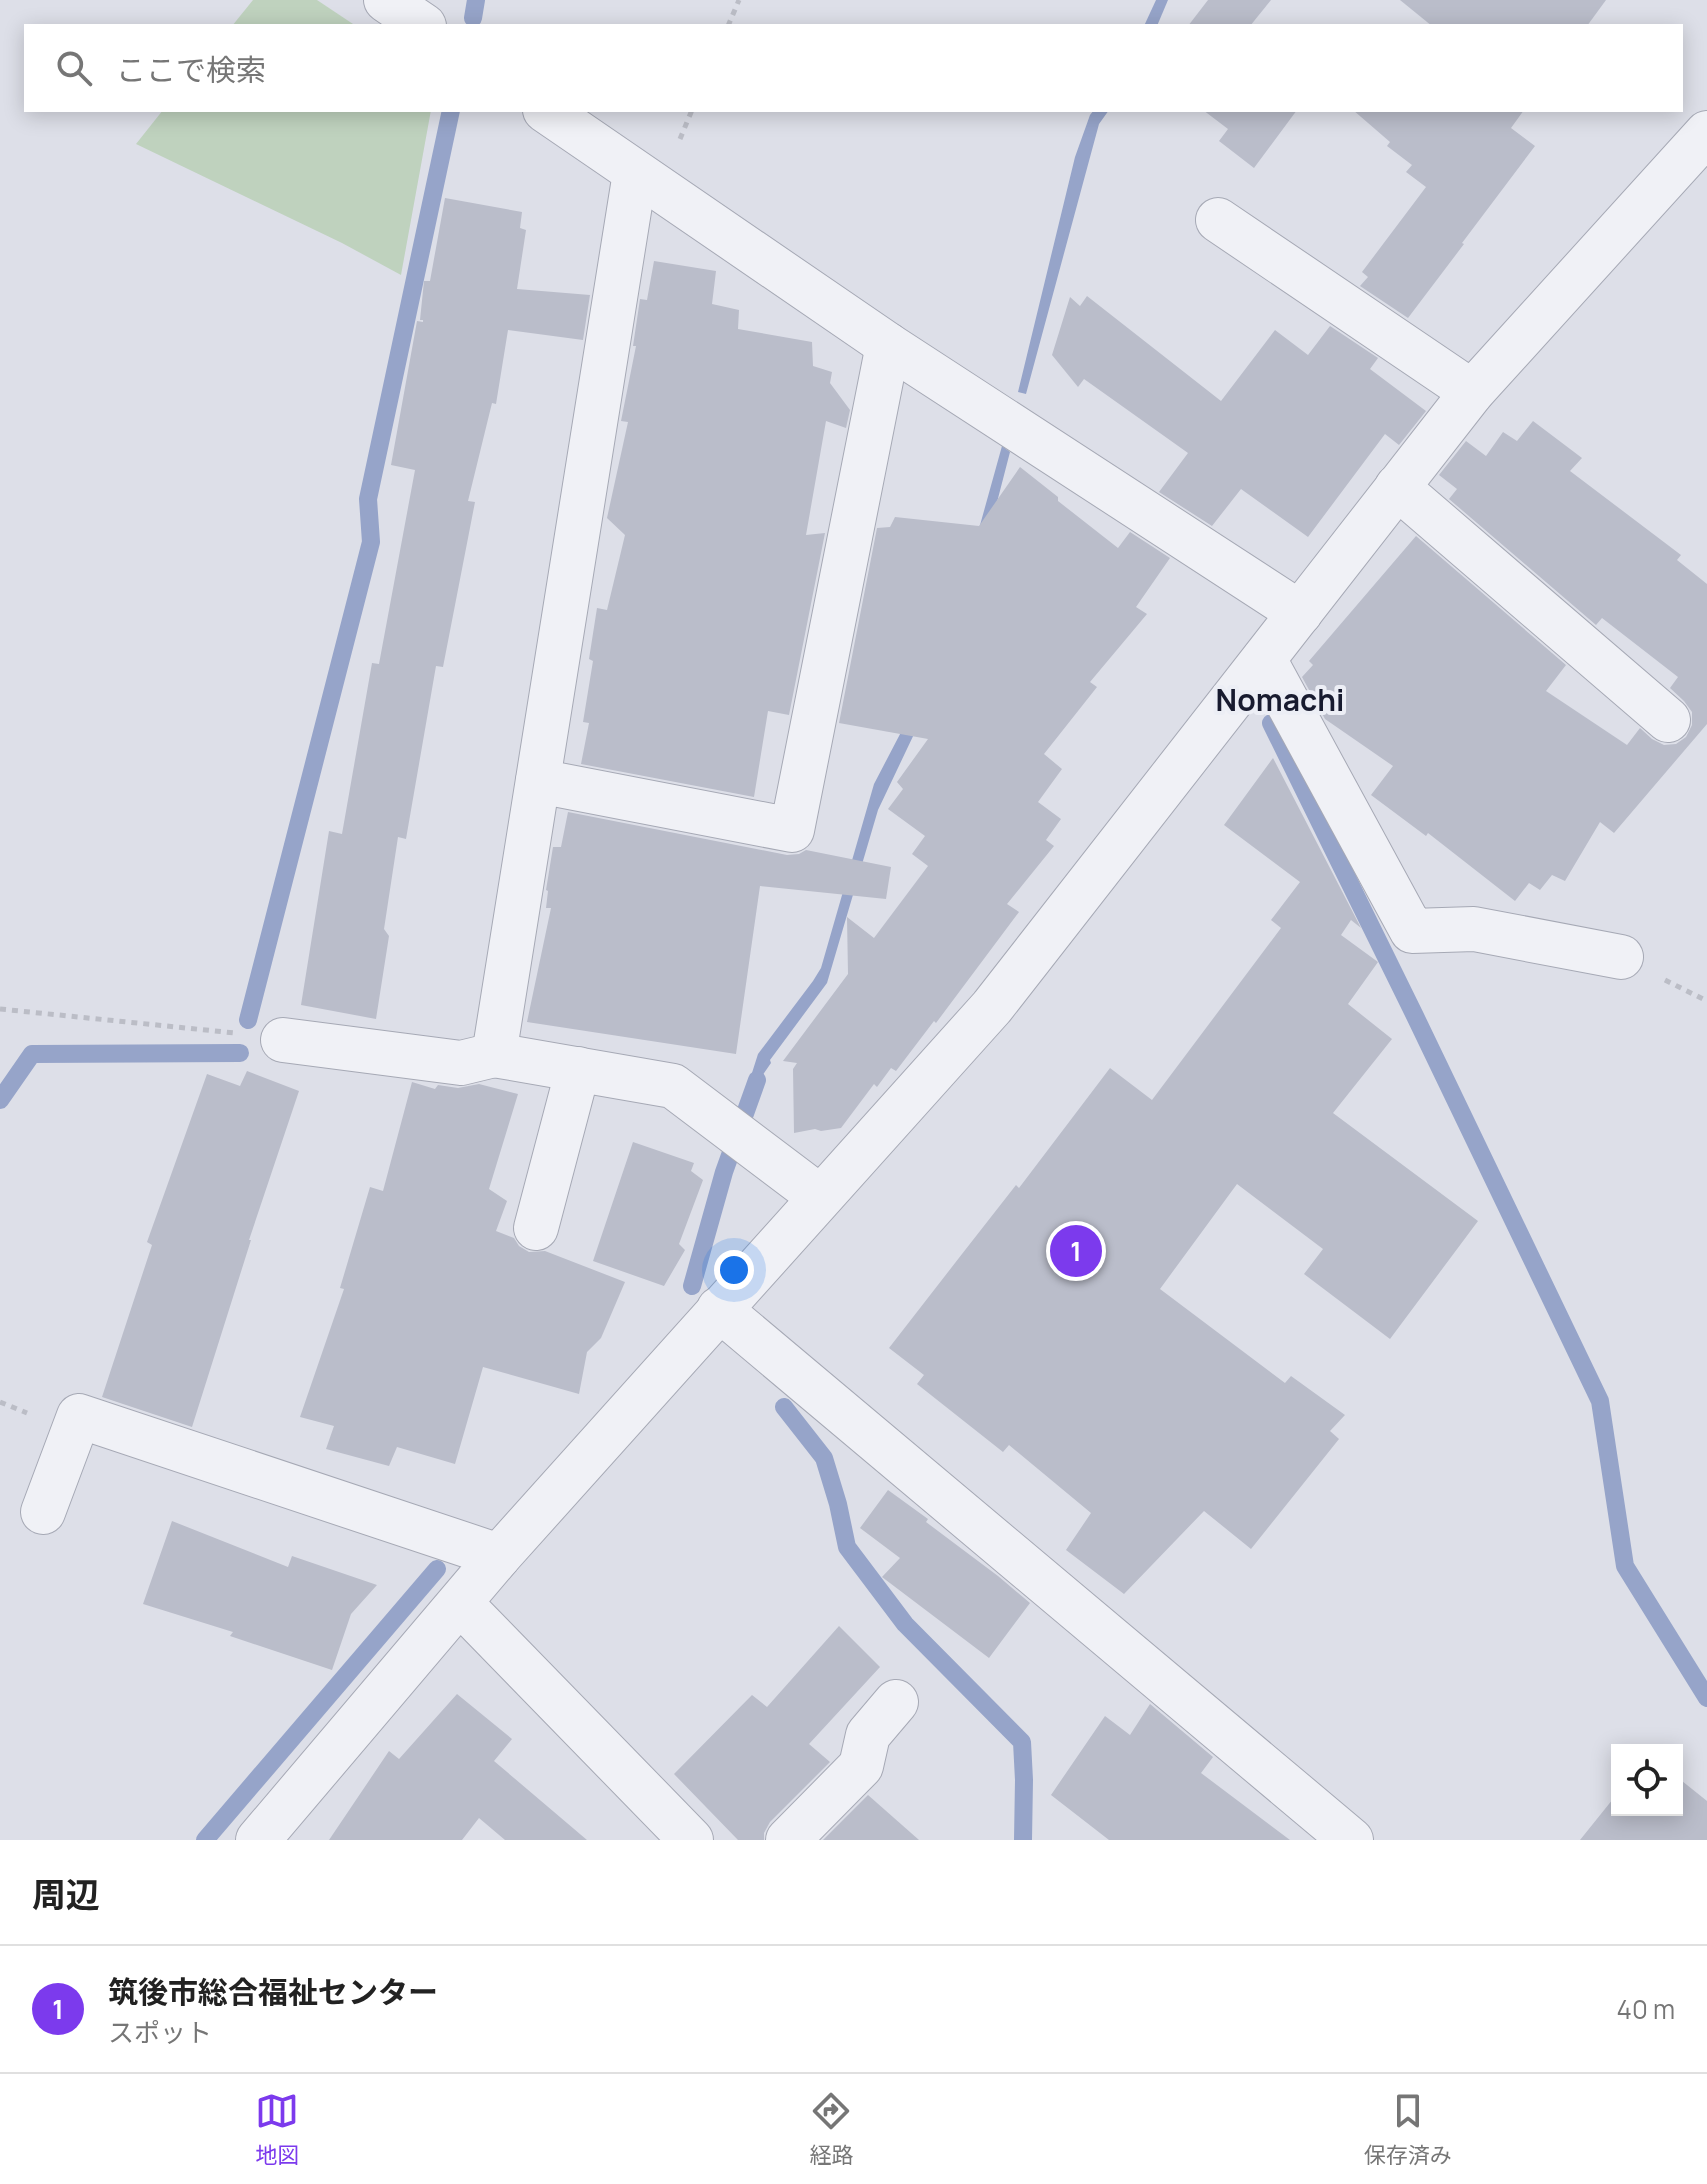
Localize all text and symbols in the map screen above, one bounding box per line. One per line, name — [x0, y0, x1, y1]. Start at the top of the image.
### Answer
search box — [24, 24, 1683, 112]
icon: search — [52, 46, 96, 90]
text: ここで検索 — [116, 49, 266, 90]
district label: Nomachi — [1216, 679, 1344, 720]
pin: 1 — [1050, 1221, 1102, 1281]
your location — [714, 1250, 754, 1290]
map controls — [1611, 1744, 1683, 1816]
button: locate — [1611, 1744, 1683, 1816]
text: 周辺 — [32, 1871, 100, 1917]
text: 筑後市総合福祉センター — [108, 1971, 438, 2012]
text: 1 — [52, 1991, 64, 2027]
text: 40 m — [1617, 1991, 1675, 2027]
text: スポット — [108, 2014, 212, 2050]
tab: 地図 — [255, 2089, 299, 2170]
tab: 経路 — [809, 2089, 854, 2170]
tab: 保存済み — [1364, 2089, 1452, 2170]

